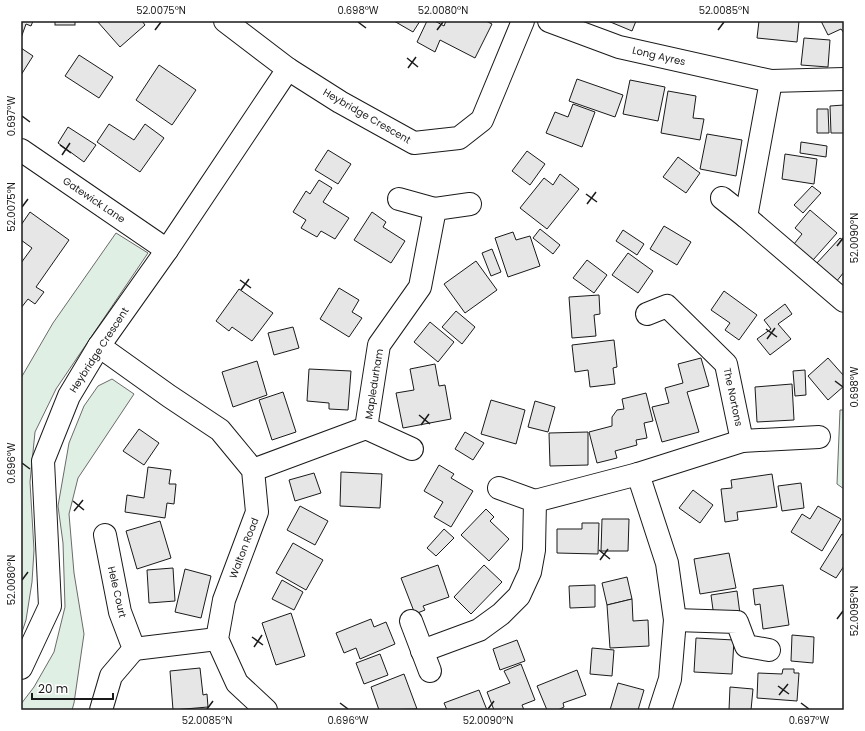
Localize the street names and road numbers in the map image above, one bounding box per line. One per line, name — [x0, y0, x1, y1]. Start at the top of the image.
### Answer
street label: Long Ayres — [631, 43, 687, 69]
street label: Heybridge Crescent — [320, 85, 414, 147]
street label: Gatewick Lane — [60, 173, 128, 227]
street label: Heybridge Crescent — [66, 304, 133, 396]
street label: Mapledurham — [361, 348, 387, 420]
street label: The Nortons — [719, 366, 747, 428]
street label: Walton Road — [226, 515, 262, 581]
street label: Hele Court — [104, 565, 130, 620]

